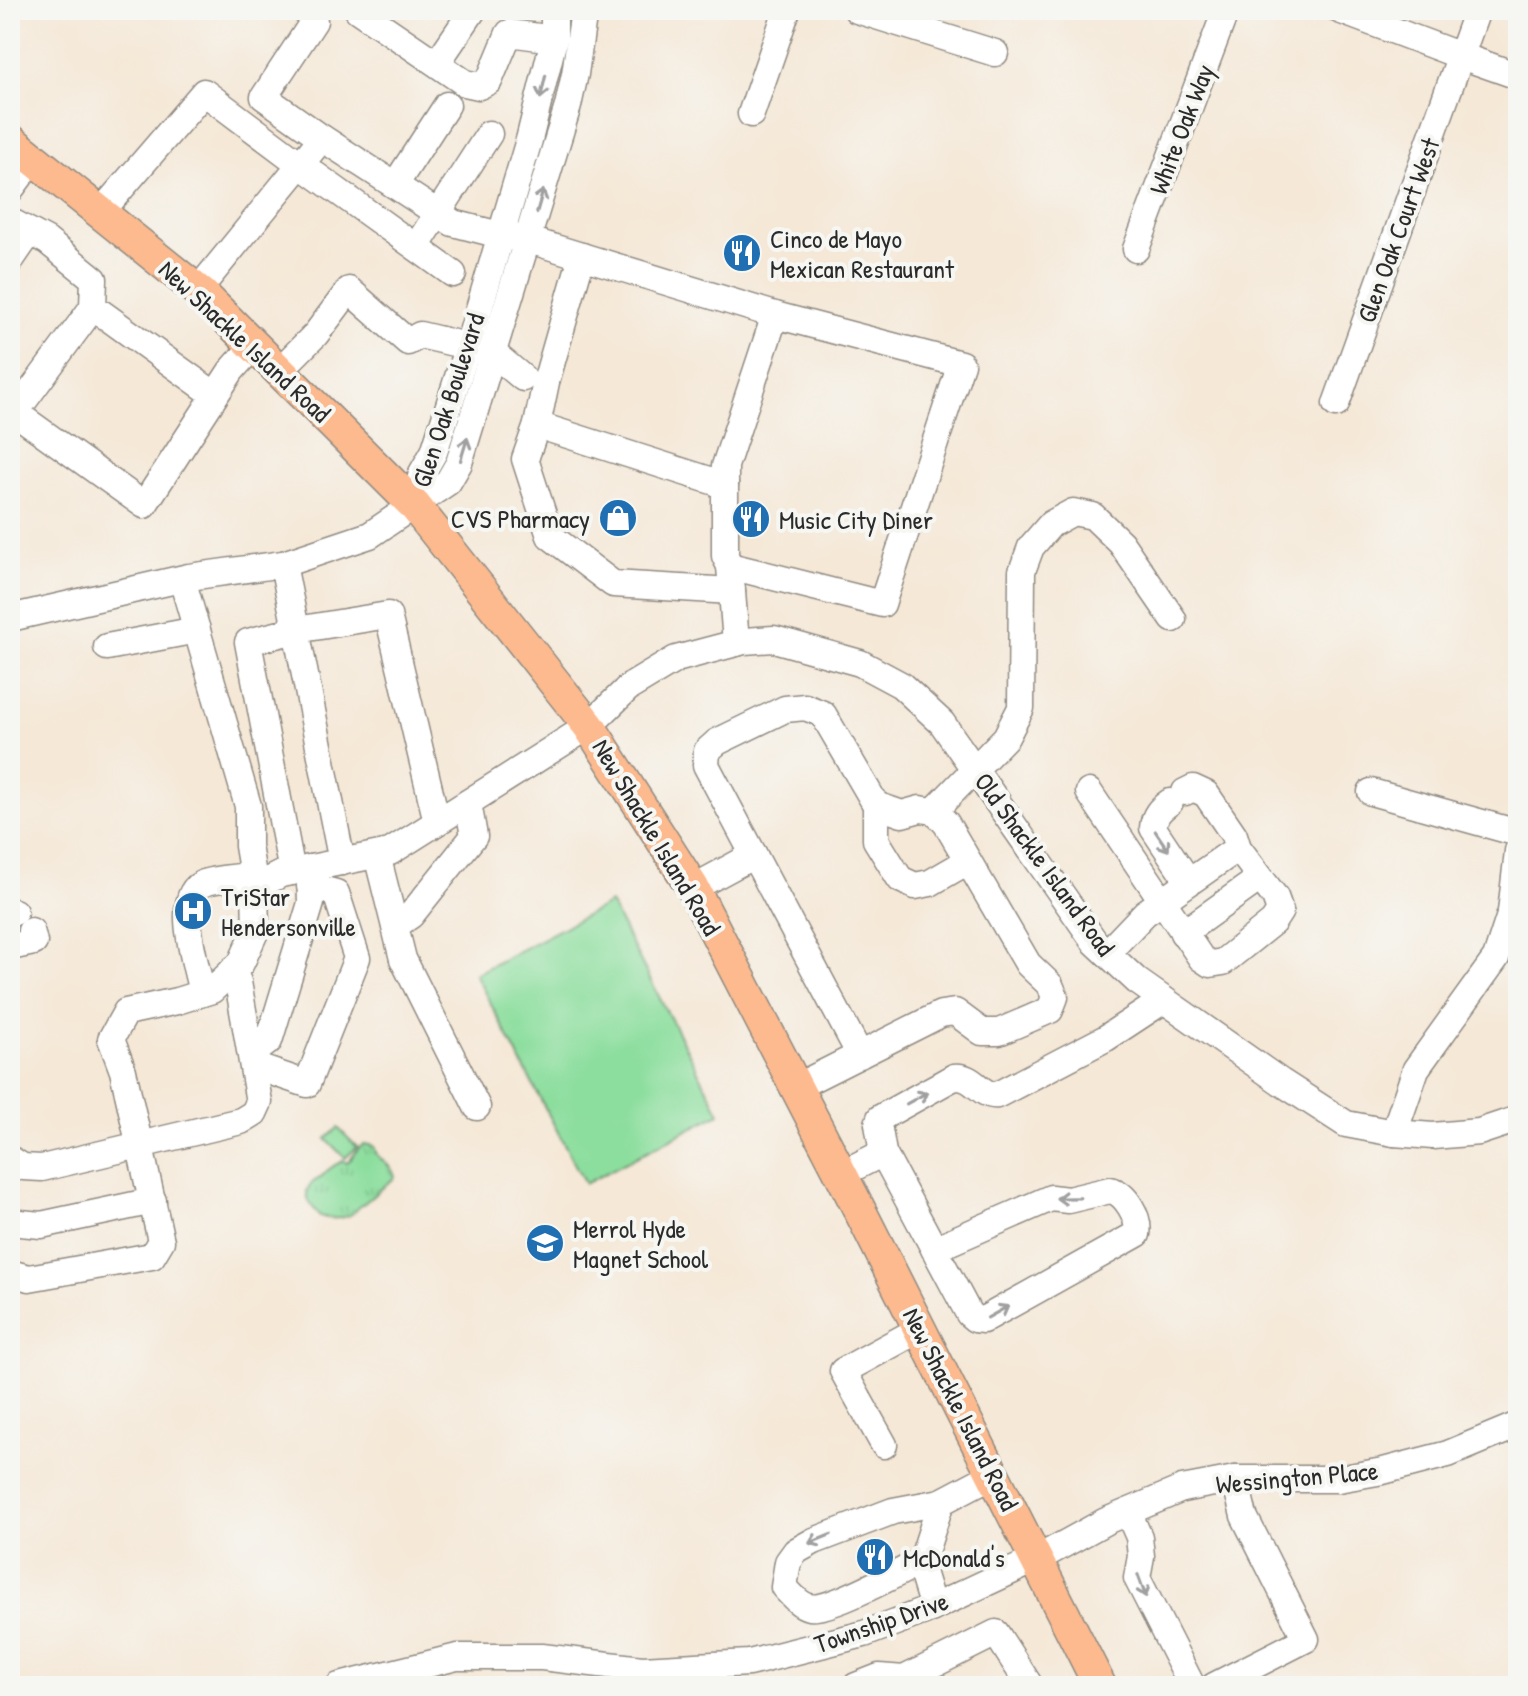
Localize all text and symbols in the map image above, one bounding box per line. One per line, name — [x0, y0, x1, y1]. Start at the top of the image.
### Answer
street label: White Oak Way — [1140, 59, 1222, 199]
one-way arrow — [535, 73, 550, 99]
street label: Glen Oak Court West — [1348, 132, 1448, 327]
one-way arrow — [533, 188, 548, 214]
place label: Cinco de Mayo Mexican Restaurant — [770, 221, 955, 286]
restaurant icon: Cinco de Mayo Mexican Restaurant — [721, 232, 763, 274]
street label: New Shackle Island Road — [151, 252, 339, 430]
street label: Glen Oak Boulevard — [403, 309, 493, 491]
one-way arrow — [458, 437, 472, 462]
shop icon: CVS Pharmacy — [597, 497, 639, 539]
restaurant icon: Music City Diner — [730, 498, 772, 540]
place label: CVS Pharmacy — [451, 501, 590, 536]
place label: Music City Diner — [779, 502, 933, 537]
street label: New Shackle Island Road — [585, 732, 729, 942]
street label: Old Shackle Island Road — [967, 765, 1123, 963]
one-way arrow — [1154, 830, 1170, 852]
place label: TriStar Hendersonville — [221, 879, 356, 944]
hospital icon: TriStar Hendersonville — [172, 890, 214, 932]
one-way arrow — [905, 1089, 928, 1105]
one-way arrow — [1055, 1190, 1082, 1206]
place label: Merrol Hyde Magnet School — [573, 1211, 708, 1276]
school or university icon: Merrol Hyde Magnet School — [524, 1222, 566, 1264]
street label: New Shackle Island Road — [895, 1302, 1027, 1516]
one-way arrow — [985, 1304, 1009, 1319]
street label: Wessington Place — [1214, 1452, 1380, 1502]
one-way arrow — [809, 1533, 833, 1548]
restaurant icon: McDonald's — [854, 1536, 896, 1578]
place label: McDonald's — [903, 1540, 1005, 1575]
one-way arrow — [1136, 1573, 1151, 1597]
street label: Township Drive — [809, 1583, 953, 1661]

